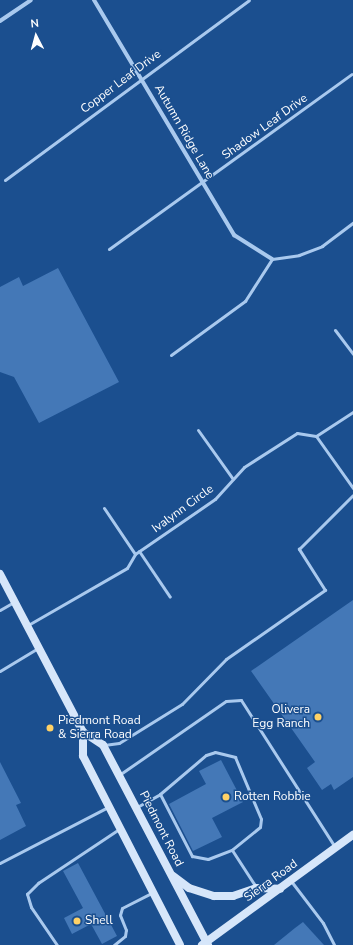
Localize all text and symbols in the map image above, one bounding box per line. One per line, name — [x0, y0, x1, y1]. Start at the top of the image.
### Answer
north arrow — [16, 16, 56, 56]
text: N — [30, 16, 40, 31]
street label: Copper Leaf Drive — [78, 47, 164, 117]
street label: Autumn Ridge Lane — [151, 82, 217, 182]
street label: Shadow Leaf Drive — [219, 91, 311, 163]
street label: Ivalynn Circle — [150, 482, 216, 536]
place label: Olivera Egg Ranch — [252, 703, 310, 731]
marker: Olivera Egg Ranch — [313, 712, 323, 722]
place label: Piedmont Road & Sierra Road — [58, 714, 141, 742]
marker: Piedmont Road & Sierra Road — [45, 723, 55, 733]
street label: Piedmont Road — [136, 789, 186, 869]
place label: Rotten Robbie — [234, 790, 311, 804]
marker: Rotten Robbie — [221, 792, 231, 802]
street label: Sierra Road — [242, 857, 300, 905]
place label: Shell — [85, 914, 113, 928]
marker: Shell — [72, 916, 82, 926]

